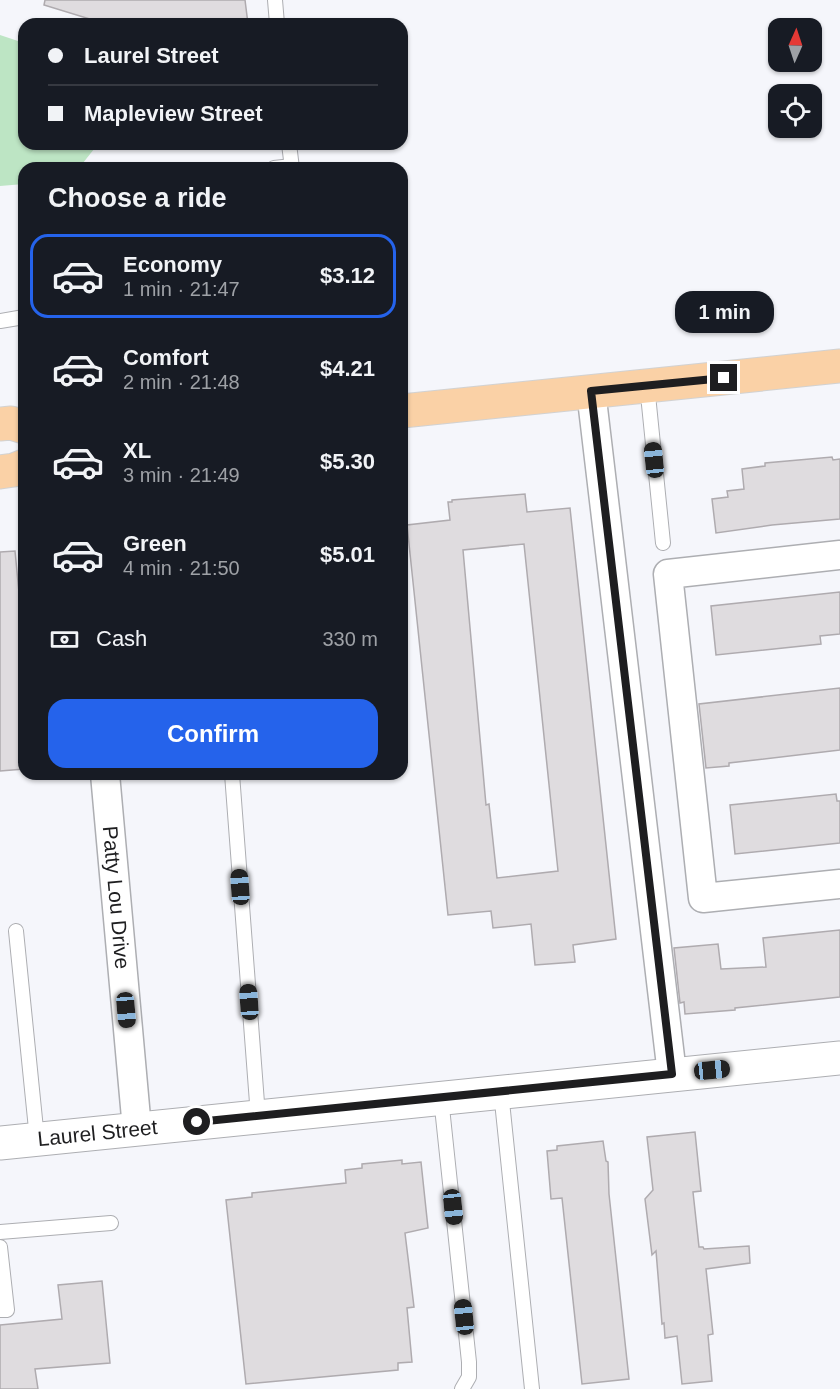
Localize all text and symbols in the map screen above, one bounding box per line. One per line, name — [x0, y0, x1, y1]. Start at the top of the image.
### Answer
north arrow — [768, 18, 822, 72]
map controls — [768, 18, 822, 138]
text: Laurel Street — [84, 43, 219, 68]
button: locate — [768, 84, 822, 138]
text: Mapleview Street — [84, 101, 263, 126]
text: Choose a ride — [48, 183, 227, 213]
icon: car — [51, 249, 105, 303]
text: Economy — [123, 252, 222, 277]
text: $3.12 — [320, 263, 375, 288]
text: 1 min · 21:47 — [123, 278, 240, 300]
callout: 1 min — [674, 291, 774, 333]
text: 1 min — [698, 301, 751, 323]
icon: car — [51, 342, 105, 396]
text: Comfort — [123, 345, 209, 370]
text: $4.21 — [320, 356, 375, 381]
route end — [710, 364, 737, 391]
text: 2 min · 21:48 — [123, 371, 240, 393]
icon: car — [51, 435, 105, 489]
text: XL — [123, 438, 151, 463]
car — [643, 441, 665, 479]
text: $5.30 — [320, 449, 375, 474]
text: 3 min · 21:49 — [123, 464, 240, 486]
icon: car — [51, 528, 105, 582]
text: Green — [123, 531, 187, 556]
text: $5.01 — [320, 542, 375, 567]
text: 4 min · 21:50 — [123, 557, 240, 579]
icon: cash — [48, 623, 81, 656]
text: Cash — [96, 626, 147, 651]
text: 330 m — [322, 628, 378, 650]
button: Confirm — [48, 699, 378, 768]
street label: Patty Lou Drive — [99, 825, 135, 970]
car — [230, 868, 250, 906]
car — [239, 983, 259, 1021]
car — [115, 991, 137, 1029]
car — [693, 1059, 731, 1081]
route start — [183, 1108, 210, 1135]
street label: Laurel Street — [36, 1115, 159, 1150]
car — [442, 1188, 464, 1226]
car — [453, 1298, 475, 1336]

